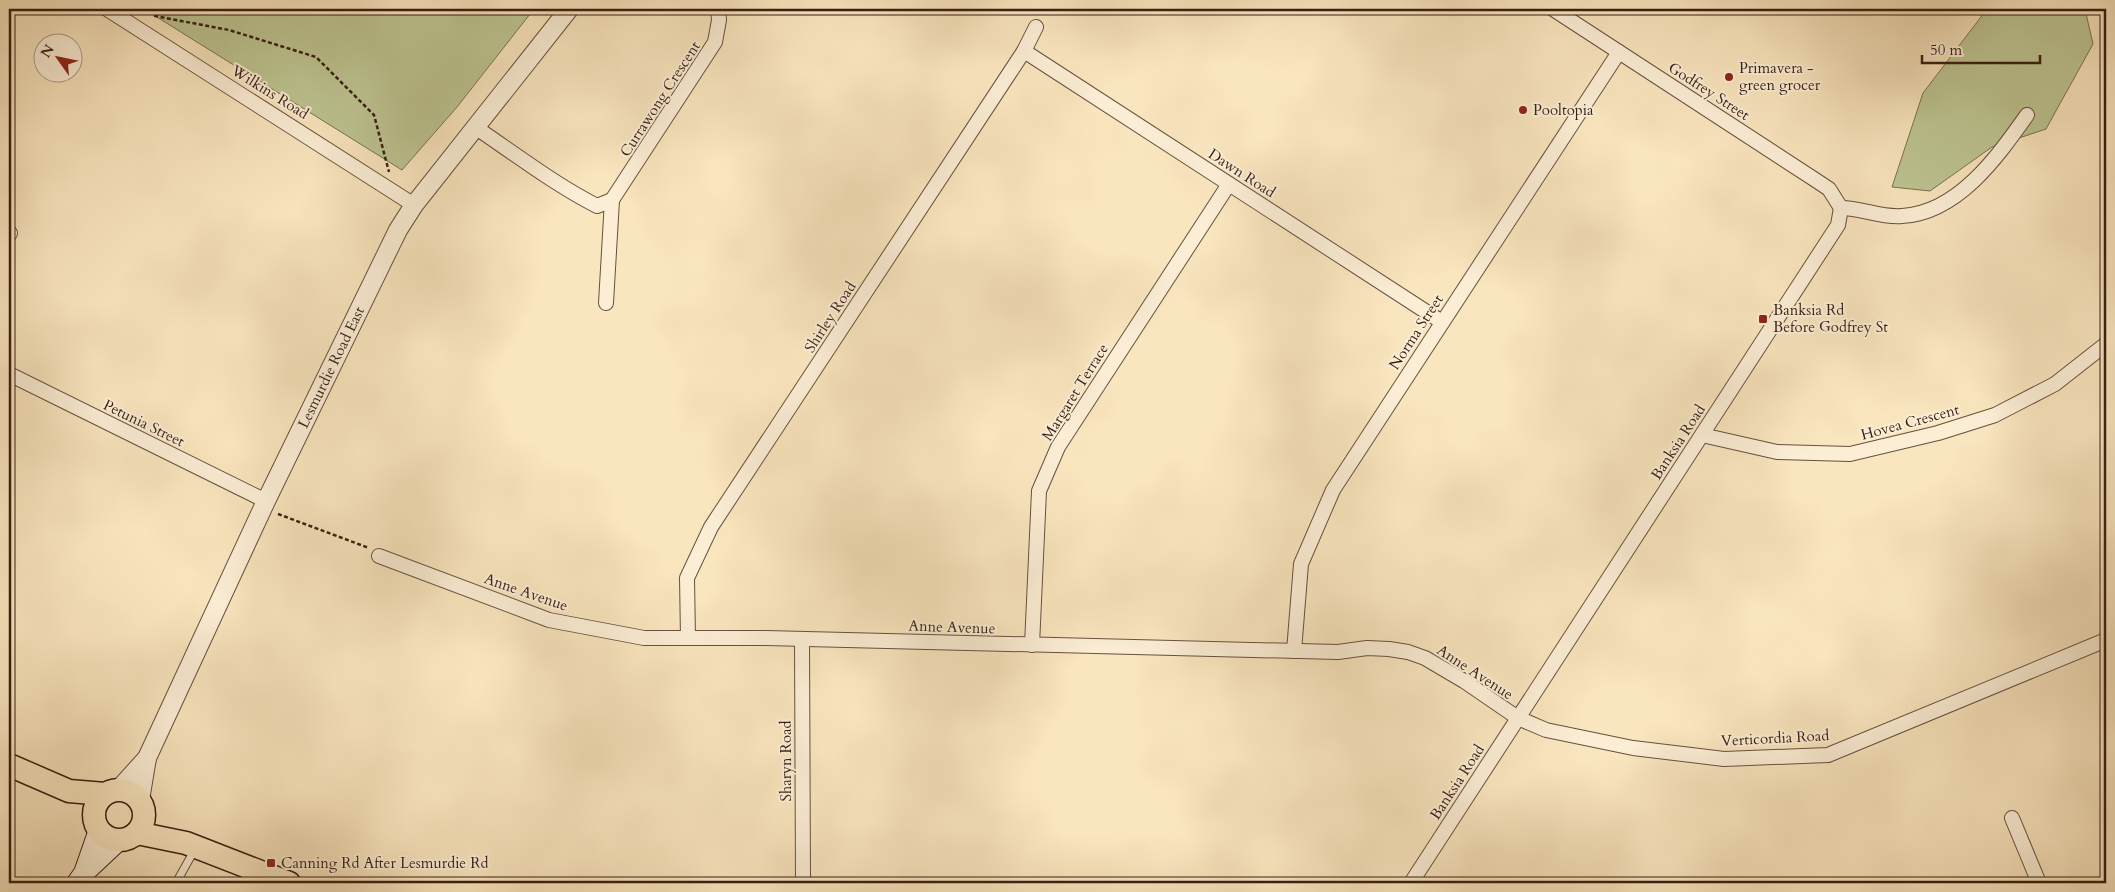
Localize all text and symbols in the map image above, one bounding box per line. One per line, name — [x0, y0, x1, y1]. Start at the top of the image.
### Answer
north arrow — [32, 32, 82, 82]
scale bar — [1922, 32, 2040, 64]
street label: Currawong Crescent — [615, 37, 705, 161]
text: 50 m — [1930, 40, 1962, 60]
text: N — [36, 41, 59, 61]
street label: Godfrey Street — [1665, 57, 1754, 125]
place label: Primavera - green grocer — [1739, 58, 1821, 95]
street label: Wilkins Road — [227, 60, 312, 124]
marker: Primavera - green grocer — [1723, 71, 1735, 83]
place label: Pooltopia — [1533, 100, 1594, 120]
marker: Pooltopia — [1517, 104, 1529, 116]
street label: Dawn Road — [1205, 144, 1279, 202]
street label: Shirley Road — [800, 278, 860, 356]
street label: Norma Street — [1384, 290, 1448, 373]
place label: Banksia Rd Before Godfrey St — [1773, 300, 1888, 337]
street label: Lesmurdie Road East — [293, 303, 369, 432]
marker: Banksia Rd Before Godfrey St — [1757, 313, 1769, 325]
street label: Margaret Terrace — [1037, 340, 1113, 444]
street label: Petunia Street — [100, 395, 188, 451]
street label: Hovea Crescent — [1859, 399, 1962, 445]
street label: Banksia Road — [1646, 401, 1710, 483]
street label: Anne Avenue — [482, 568, 571, 616]
street label: Anne Avenue — [908, 615, 996, 639]
street label: Anne Avenue — [1433, 640, 1517, 704]
street label: Sharyn Road — [776, 720, 796, 802]
street label: Verticordia Road — [1720, 725, 1830, 751]
street label: Banksia Road — [1425, 741, 1489, 823]
place label: Canning Rd After Lesmurdie Rd — [281, 853, 489, 873]
marker: Canning Rd After Lesmurdie Rd — [265, 857, 277, 869]

